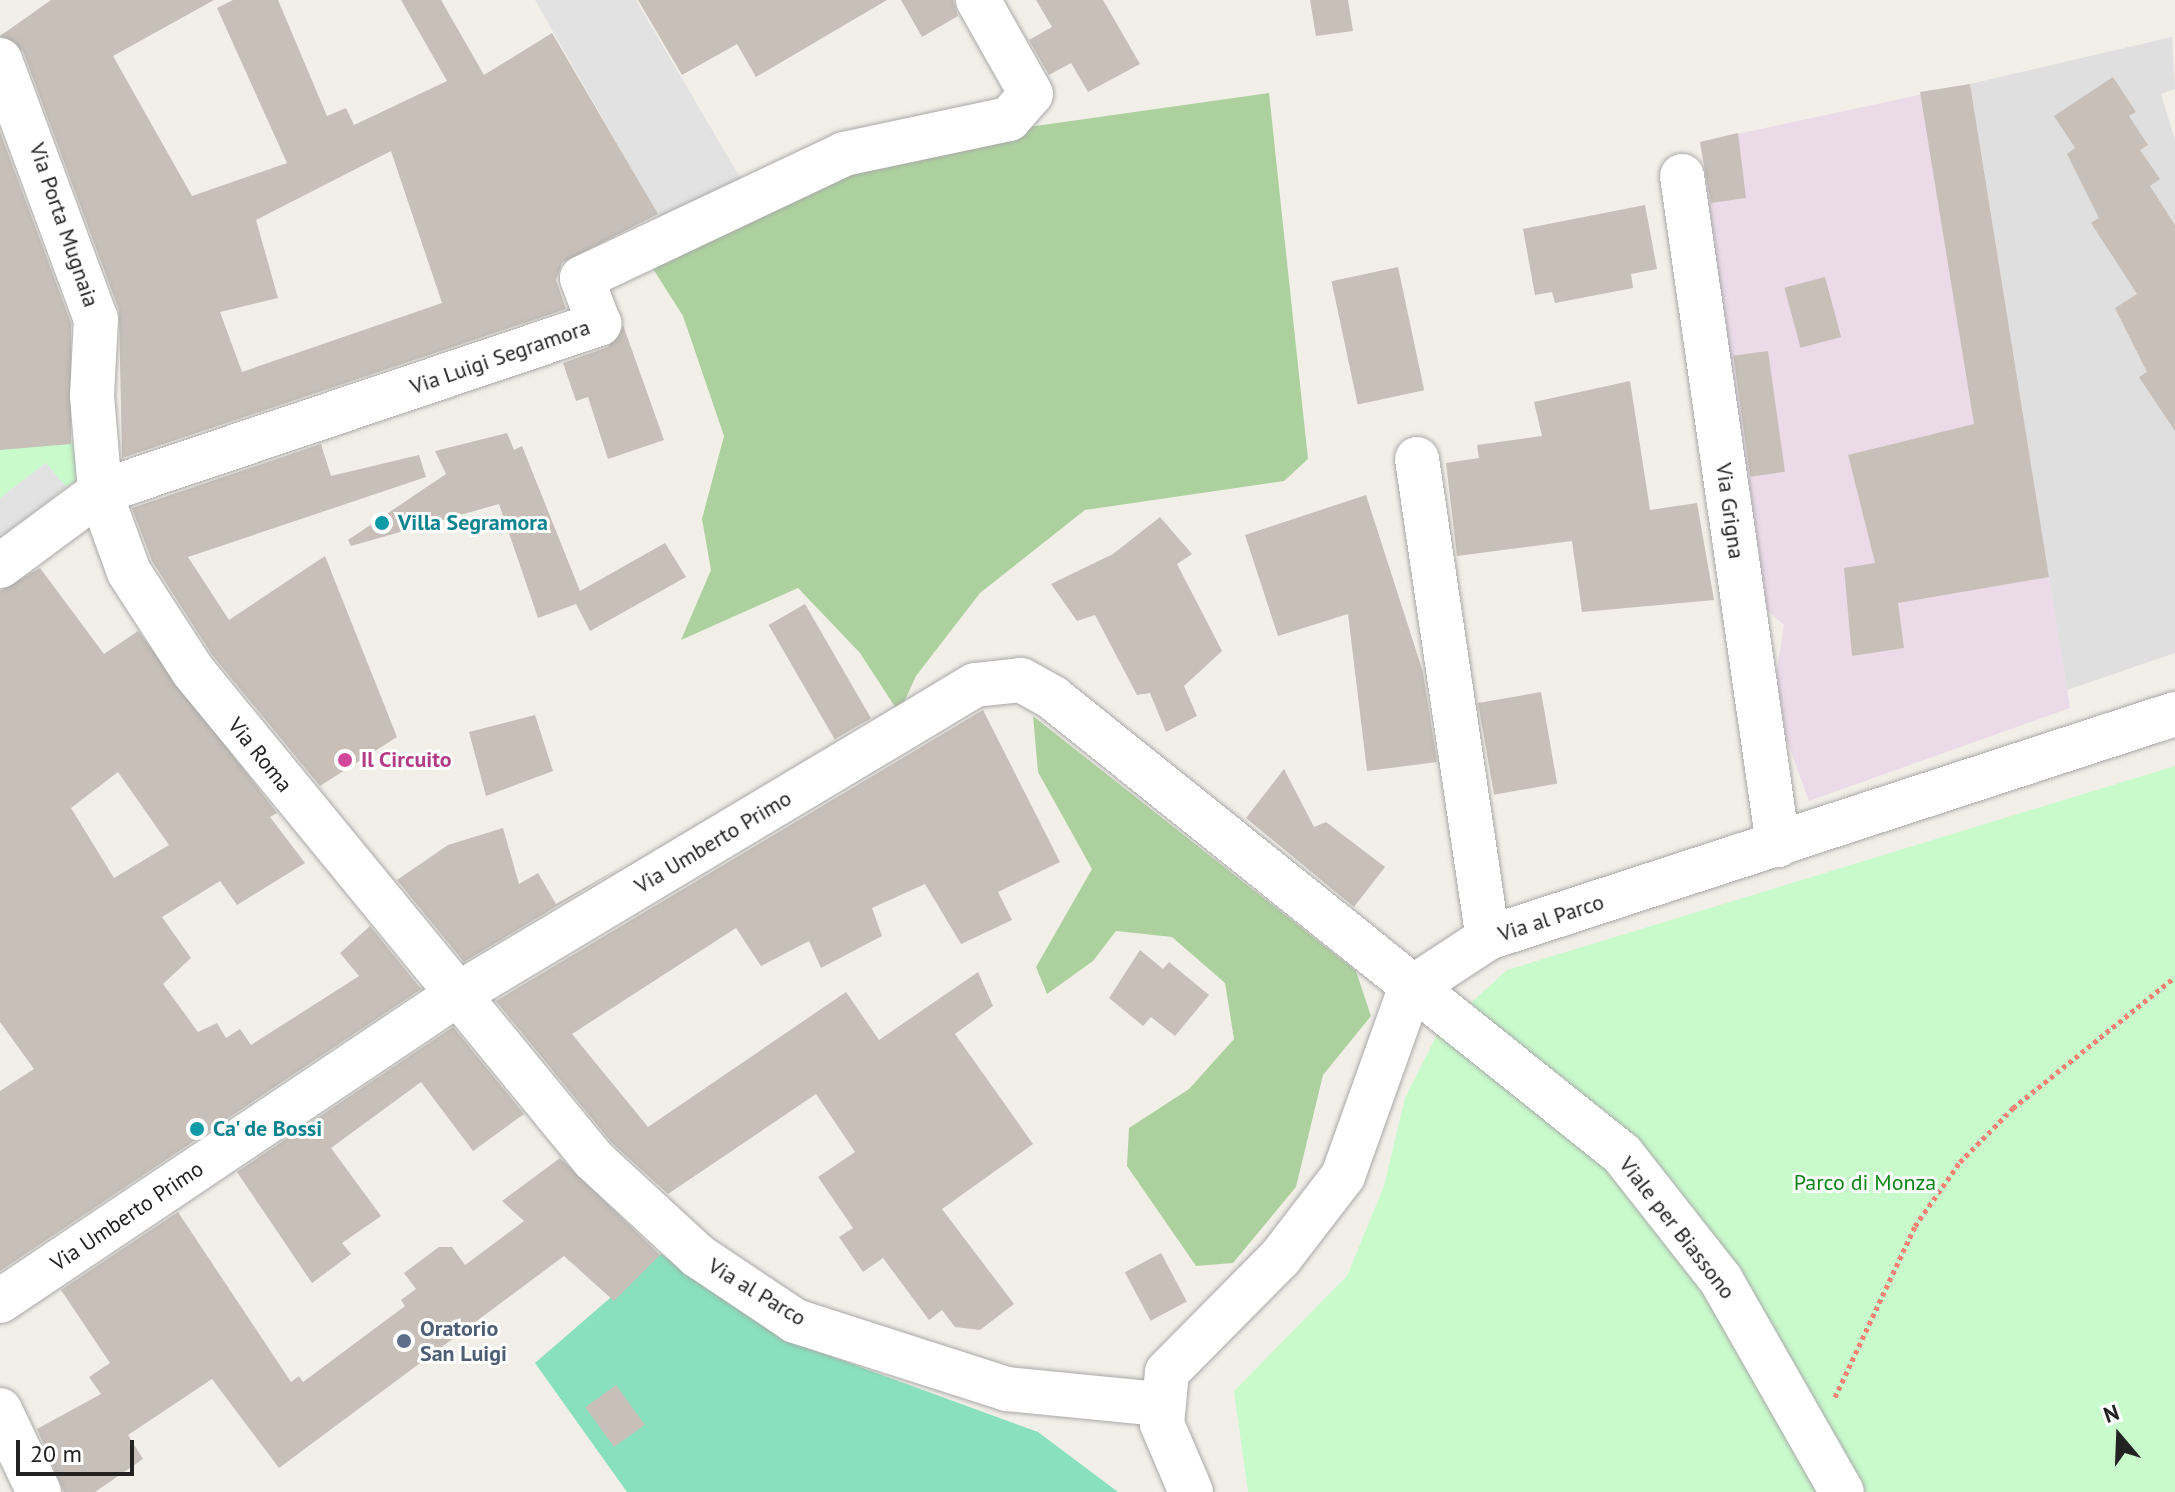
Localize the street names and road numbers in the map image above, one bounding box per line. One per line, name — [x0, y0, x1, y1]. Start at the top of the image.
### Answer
street label: Via Porta Mugnaia — [24, 140, 104, 310]
street label: Via Luigi Segramora — [407, 314, 593, 400]
street label: Via Grigna — [1710, 461, 1750, 561]
street label: Via Roma — [222, 713, 298, 797]
street label: Via Umberto Primo — [630, 785, 796, 899]
street label: Via al Parco — [1495, 889, 1607, 947]
street label: Viale per Biassono — [1613, 1152, 1741, 1304]
street label: Via Umberto Primo — [46, 1155, 208, 1277]
street label: Via al Parco — [703, 1252, 811, 1332]

